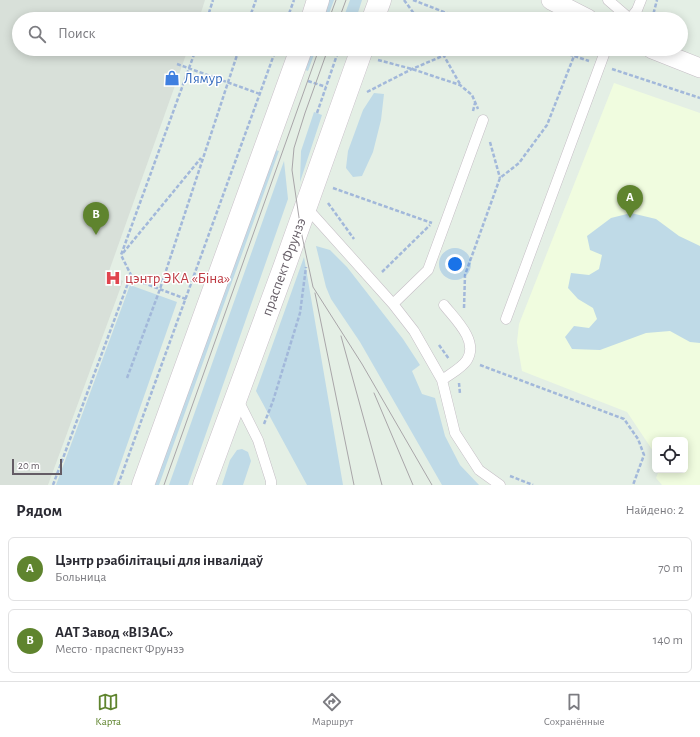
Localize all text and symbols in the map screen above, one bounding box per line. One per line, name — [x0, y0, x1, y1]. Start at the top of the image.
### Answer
search box — [12, 12, 688, 56]
icon: search — [26, 23, 48, 45]
text: Поиск — [58, 26, 96, 41]
shop icon: Лямур — [163, 69, 181, 87]
place label: Лямур — [184, 71, 223, 86]
pin: A — [617, 185, 643, 218]
pin: B — [83, 202, 109, 235]
street label: праспект Фрунзэ — [259, 216, 309, 318]
your location — [445, 254, 465, 274]
hospital icon: цэнтр ЭКА «Біна» — [104, 269, 122, 287]
place label: цэнтр ЭКА «Біна» — [125, 271, 230, 286]
map controls — [652, 437, 688, 473]
button: locate — [652, 437, 688, 473]
scale bar — [12, 457, 62, 476]
text: 20 m — [18, 460, 39, 471]
text: Рядом — [16, 502, 62, 519]
text: Найдено: 2 — [626, 504, 684, 517]
text: Цэнтр рэабілітацыі для інвалідаў — [55, 553, 263, 568]
text: A — [26, 562, 34, 575]
text: 70 m — [658, 562, 683, 575]
text: Больница — [55, 571, 107, 584]
text: ААТ Завод «ВІЗАС» — [55, 625, 173, 640]
text: B — [26, 634, 34, 647]
text: 140 m — [653, 634, 683, 647]
text: Место · праспект Фрунзэ — [55, 643, 184, 656]
tab: Карта — [95, 691, 121, 728]
tab: Маршрут — [312, 691, 353, 728]
tab: Сохранённые — [544, 691, 605, 728]

